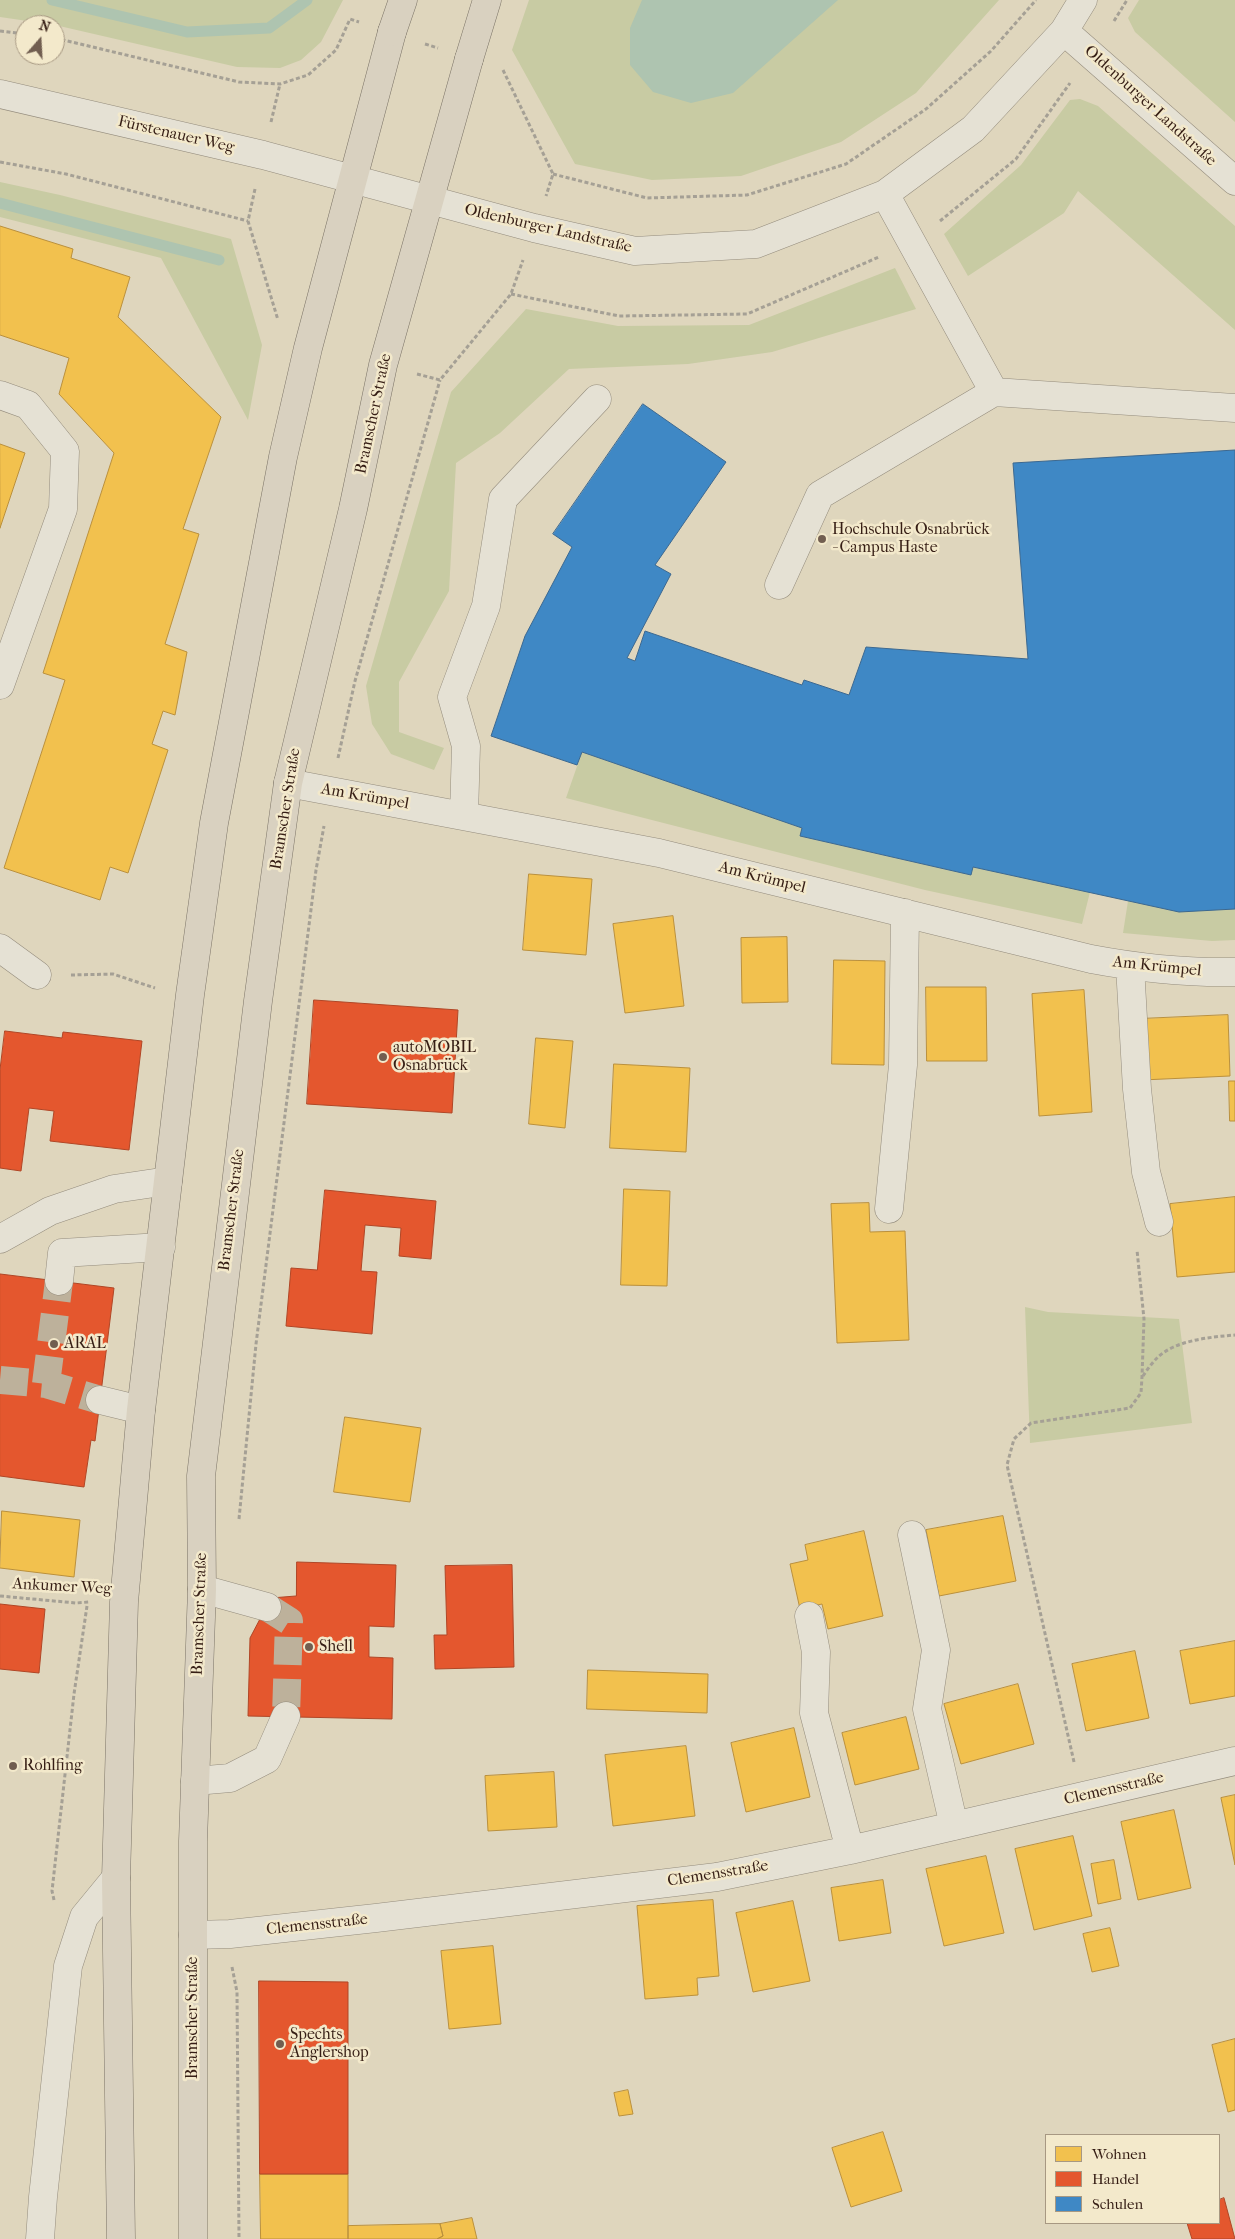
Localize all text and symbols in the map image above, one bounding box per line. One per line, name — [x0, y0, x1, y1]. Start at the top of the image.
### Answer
north arrow — [15, 15, 65, 65]
text: N — [37, 17, 53, 36]
street label: Oldenburger Landstraße — [1080, 42, 1220, 170]
street label: Fürstenauer Weg — [116, 112, 236, 158]
street label: Oldenburger Landstraße — [462, 200, 634, 258]
street label: Bramscher Straße — [352, 352, 396, 476]
place label: Hochschule Osnabrück - Campus Haste — [832, 520, 990, 558]
marker: Hochschule Osnabrück - Campus Haste — [816, 533, 828, 545]
street label: Bramscher Straße — [267, 747, 305, 871]
street label: Am Krümpel — [320, 780, 410, 814]
street label: Am Krümpel — [717, 858, 807, 898]
street label: Am Krümpel — [1112, 953, 1202, 981]
place label: autoMOBIL Osnabrück — [393, 1038, 476, 1076]
marker: autoMOBIL Osnabrück — [377, 1051, 389, 1063]
street label: Bramscher Straße — [215, 1148, 249, 1272]
place label: ARAL — [64, 1334, 106, 1354]
marker: ARAL — [48, 1338, 60, 1350]
street label: Bramscher Straße — [188, 1552, 212, 1676]
street label: Ankumer Weg — [12, 1575, 112, 1599]
place label: Shell — [319, 1637, 353, 1657]
marker: Shell — [303, 1641, 315, 1653]
place label: Rohlfing — [23, 1756, 83, 1776]
marker: Rohlfing — [7, 1760, 19, 1772]
street label: Clemensstraße — [1062, 1768, 1166, 1810]
street label: Clemensstraße — [666, 1857, 770, 1891]
street label: Clemensstraße — [265, 1910, 369, 1940]
street label: Bramscher Straße — [183, 1957, 203, 2079]
place label: Spechts Anglershop — [290, 2025, 369, 2063]
marker: Spechts Anglershop — [274, 2038, 286, 2050]
legend — [1045, 2134, 1220, 2224]
text: Wohnen — [1092, 2145, 1146, 2163]
text: Handel — [1092, 2170, 1139, 2188]
text: Schulen — [1092, 2195, 1143, 2213]

